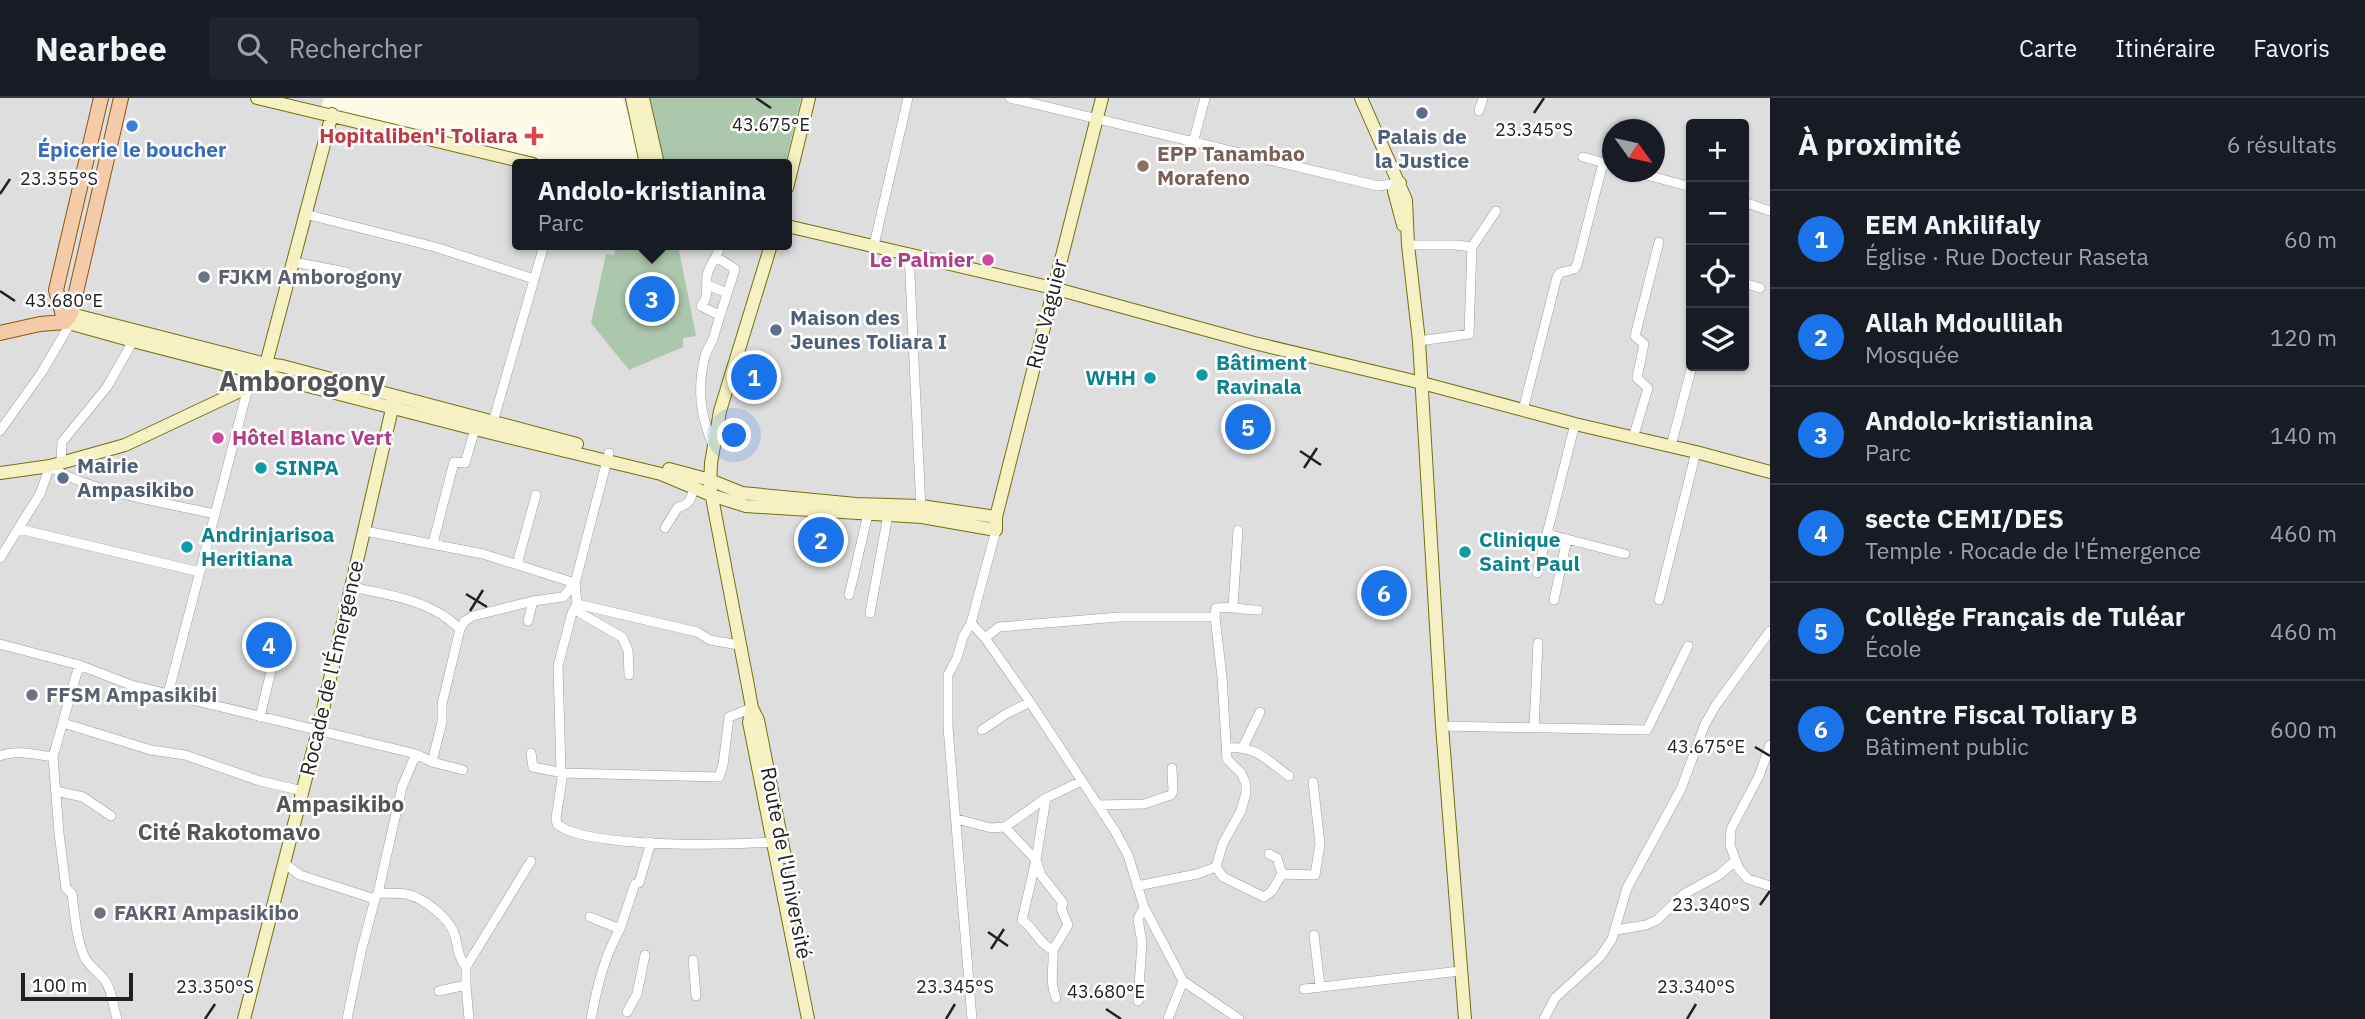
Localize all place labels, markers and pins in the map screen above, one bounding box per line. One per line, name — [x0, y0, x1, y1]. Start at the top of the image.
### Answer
marker: Palais de la Justice — [1414, 105, 1430, 121]
marker: Épicerie le boucher — [124, 118, 140, 134]
place label: Hopitaliben'i Toliara — [319, 121, 518, 149]
place label: Palais de la Justice — [1375, 122, 1469, 174]
marker: Hopitaliben'i Toliara — [524, 126, 544, 146]
place label: Épicerie le boucher — [37, 135, 227, 163]
place label: EPP Tanambao Morafeno — [1157, 139, 1305, 191]
marker: EPP Tanambao Morafeno — [1135, 158, 1151, 174]
place label: Le Palmier — [869, 245, 975, 273]
marker: Le Palmier — [980, 252, 996, 268]
place label: FJKM Amborogony — [218, 262, 403, 290]
marker: FJKM Amborogony — [196, 269, 212, 285]
pin: 3 — [629, 273, 675, 325]
place label: Maison des Jeunes Toliara I — [790, 303, 947, 355]
marker: Maison des Jeunes Toliara I — [768, 322, 784, 338]
place label: Bâtiment Ravinala — [1216, 348, 1307, 400]
pin: 1 — [731, 351, 777, 403]
place label: WHH — [1085, 363, 1136, 391]
marker: Bâtiment Ravinala — [1194, 367, 1210, 383]
marker: WHH — [1142, 370, 1158, 386]
pin: 5 — [1225, 401, 1271, 453]
place label: Hôtel Blanc Vert — [232, 423, 392, 451]
marker: Hôtel Blanc Vert — [210, 430, 226, 446]
place label: Mairie Ampasikibo — [77, 451, 194, 503]
place label: SINPA — [275, 453, 339, 481]
marker: SINPA — [253, 460, 269, 476]
marker: Mairie Ampasikibo — [55, 470, 71, 486]
pin: 2 — [798, 514, 844, 566]
place label: Andrinjarisoa Heritiana — [201, 520, 335, 572]
place label: Clinique Saint Paul — [1479, 525, 1580, 577]
marker: Andrinjarisoa Heritiana — [179, 539, 195, 555]
marker: Clinique Saint Paul — [1457, 544, 1473, 560]
pin: 6 — [1361, 567, 1407, 619]
pin: 4 — [246, 619, 292, 671]
place label: FFSM Ampasikibi — [46, 680, 217, 708]
marker: FFSM Ampasikibi — [24, 687, 40, 703]
place label: FAKRI Ampasikibo — [114, 898, 299, 926]
marker: FAKRI Ampasikibo — [92, 905, 108, 921]

